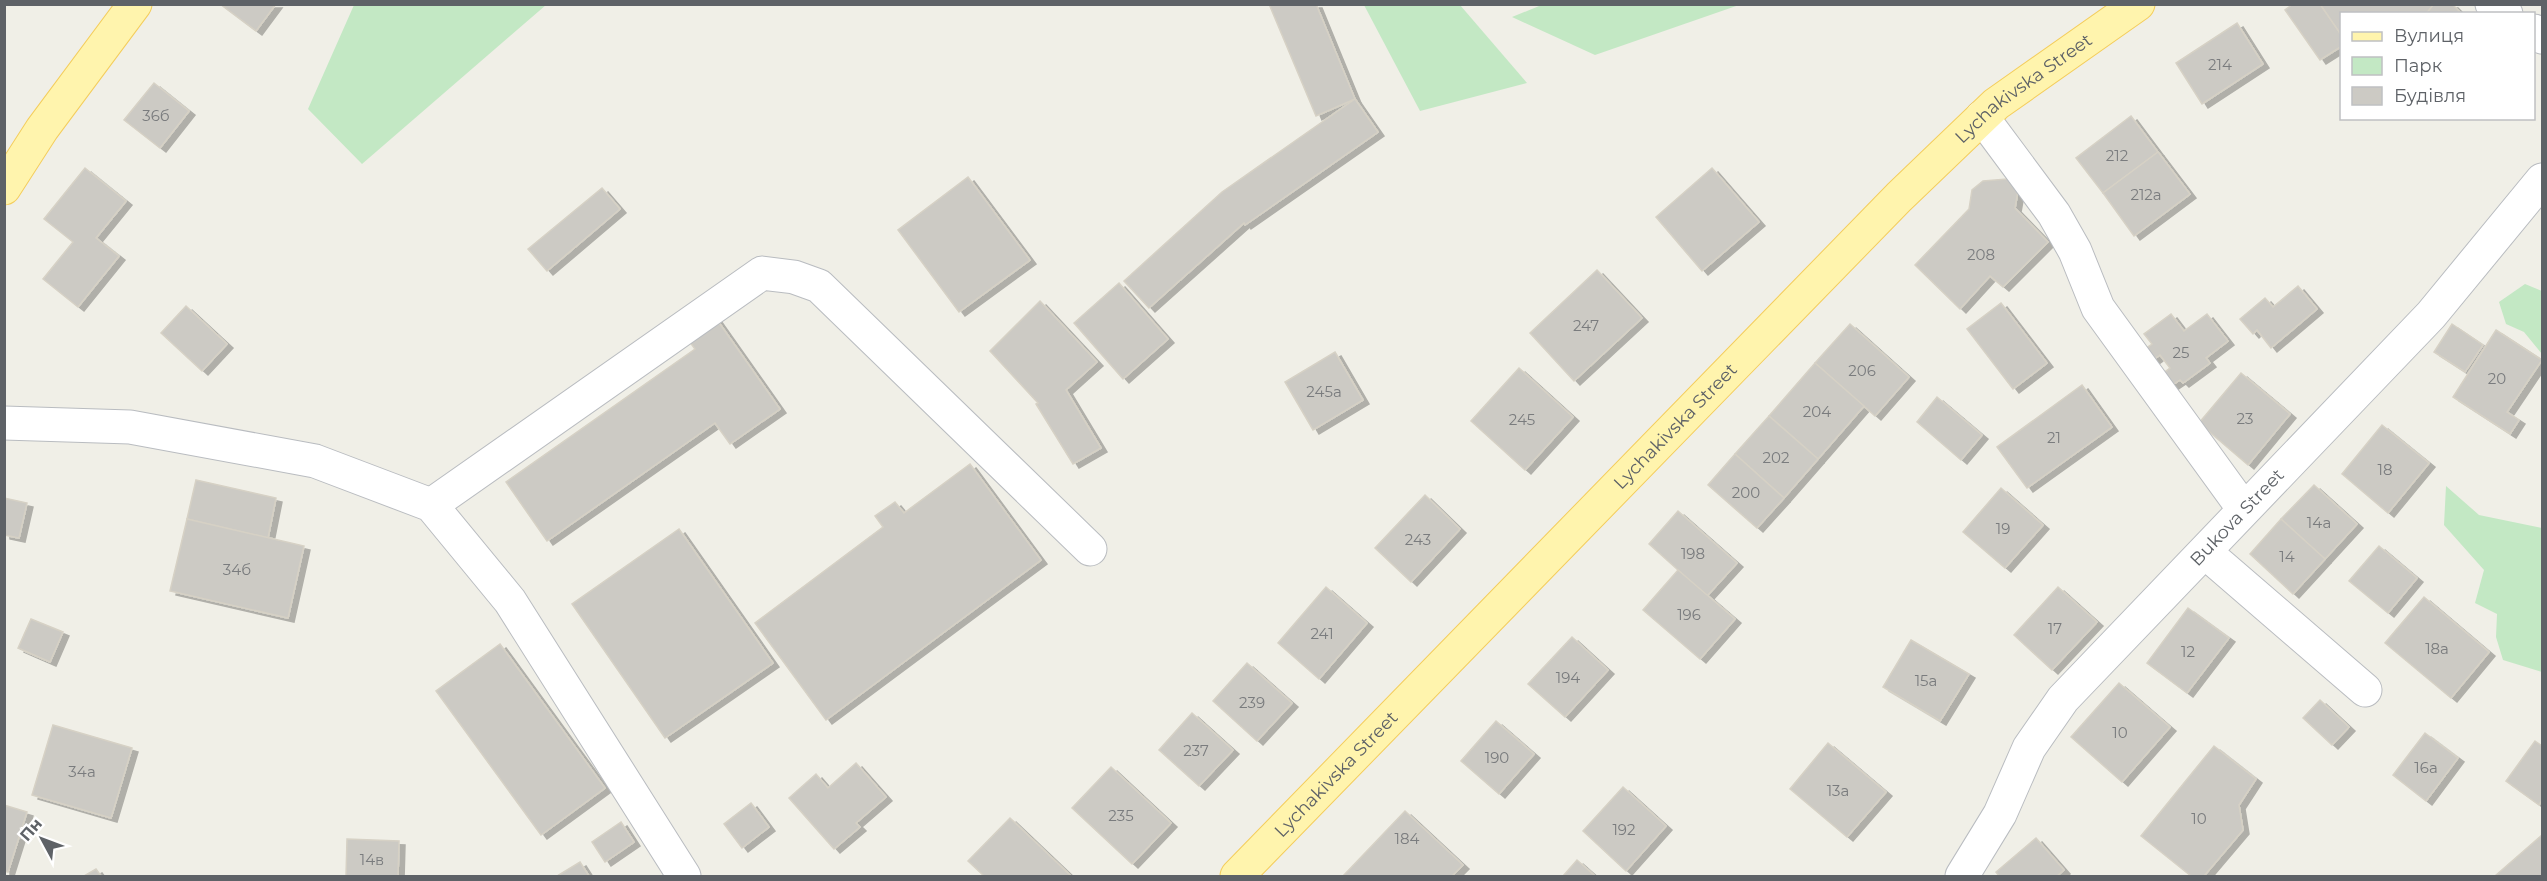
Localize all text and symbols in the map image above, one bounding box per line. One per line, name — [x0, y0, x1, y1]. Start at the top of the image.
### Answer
legend — [2340, 12, 2535, 120]
text: Вулиця — [2394, 25, 2464, 47]
street label: Lychakivska Street — [1951, 29, 2096, 148]
house number: 214 — [2208, 55, 2232, 74]
text: Парк — [2394, 55, 2443, 77]
text: Будівля — [2394, 85, 2466, 107]
house number: 36б — [142, 106, 170, 125]
house number: 212 — [2106, 146, 2128, 165]
house number: 212а — [2130, 185, 2162, 204]
house number: 208 — [1967, 245, 1995, 264]
house number: 247 — [1573, 316, 1599, 335]
house number: 25 — [2172, 343, 2190, 362]
street label: Lychakivska Street — [1609, 359, 1742, 494]
house number: 206 — [1848, 361, 1876, 380]
house number: 20 — [2488, 369, 2506, 388]
house number: 245а — [1306, 382, 1342, 401]
house number: 204 — [1803, 402, 1831, 421]
house number: 23 — [2237, 409, 2253, 428]
house number: 245 — [1509, 410, 1535, 429]
house number: 21 — [2047, 428, 2061, 447]
house number: 202 — [1763, 448, 1789, 467]
house number: 18 — [2378, 460, 2393, 479]
street label: Bukova Street — [2185, 464, 2289, 571]
house number: 200 — [1732, 483, 1760, 502]
house number: 14а — [2307, 513, 2331, 532]
house number: 19 — [1996, 519, 2010, 538]
house number: 243 — [1405, 530, 1431, 549]
house number: 198 — [1681, 544, 1705, 563]
house number: 14 — [2279, 547, 2295, 566]
house number: 34б — [223, 560, 251, 579]
house number: 196 — [1677, 605, 1701, 624]
house number: 17 — [2048, 619, 2062, 638]
house number: 241 — [1310, 624, 1334, 643]
house number: 18а — [2425, 639, 2449, 658]
house number: 12 — [2181, 642, 2195, 661]
house number: 194 — [1556, 668, 1580, 687]
house number: 15а — [1915, 671, 1937, 690]
house number: 239 — [1239, 693, 1265, 712]
street label: Lychakivska Street — [1270, 707, 1402, 842]
house number: 10 — [2112, 723, 2128, 742]
house number: 237 — [1183, 741, 1209, 760]
house number: 190 — [1485, 748, 1509, 767]
house number: 16а — [2414, 758, 2438, 777]
house number: 34а — [68, 762, 96, 781]
house number: 13а — [1827, 781, 1849, 800]
house number: 235 — [1108, 806, 1134, 825]
north arrow — [12, 809, 72, 869]
house number: 10 — [2191, 809, 2207, 828]
text: Пн — [16, 814, 46, 845]
house number: 192 — [1612, 820, 1636, 839]
house number: 184 — [1395, 829, 1420, 848]
house number: 14в — [360, 850, 384, 869]

